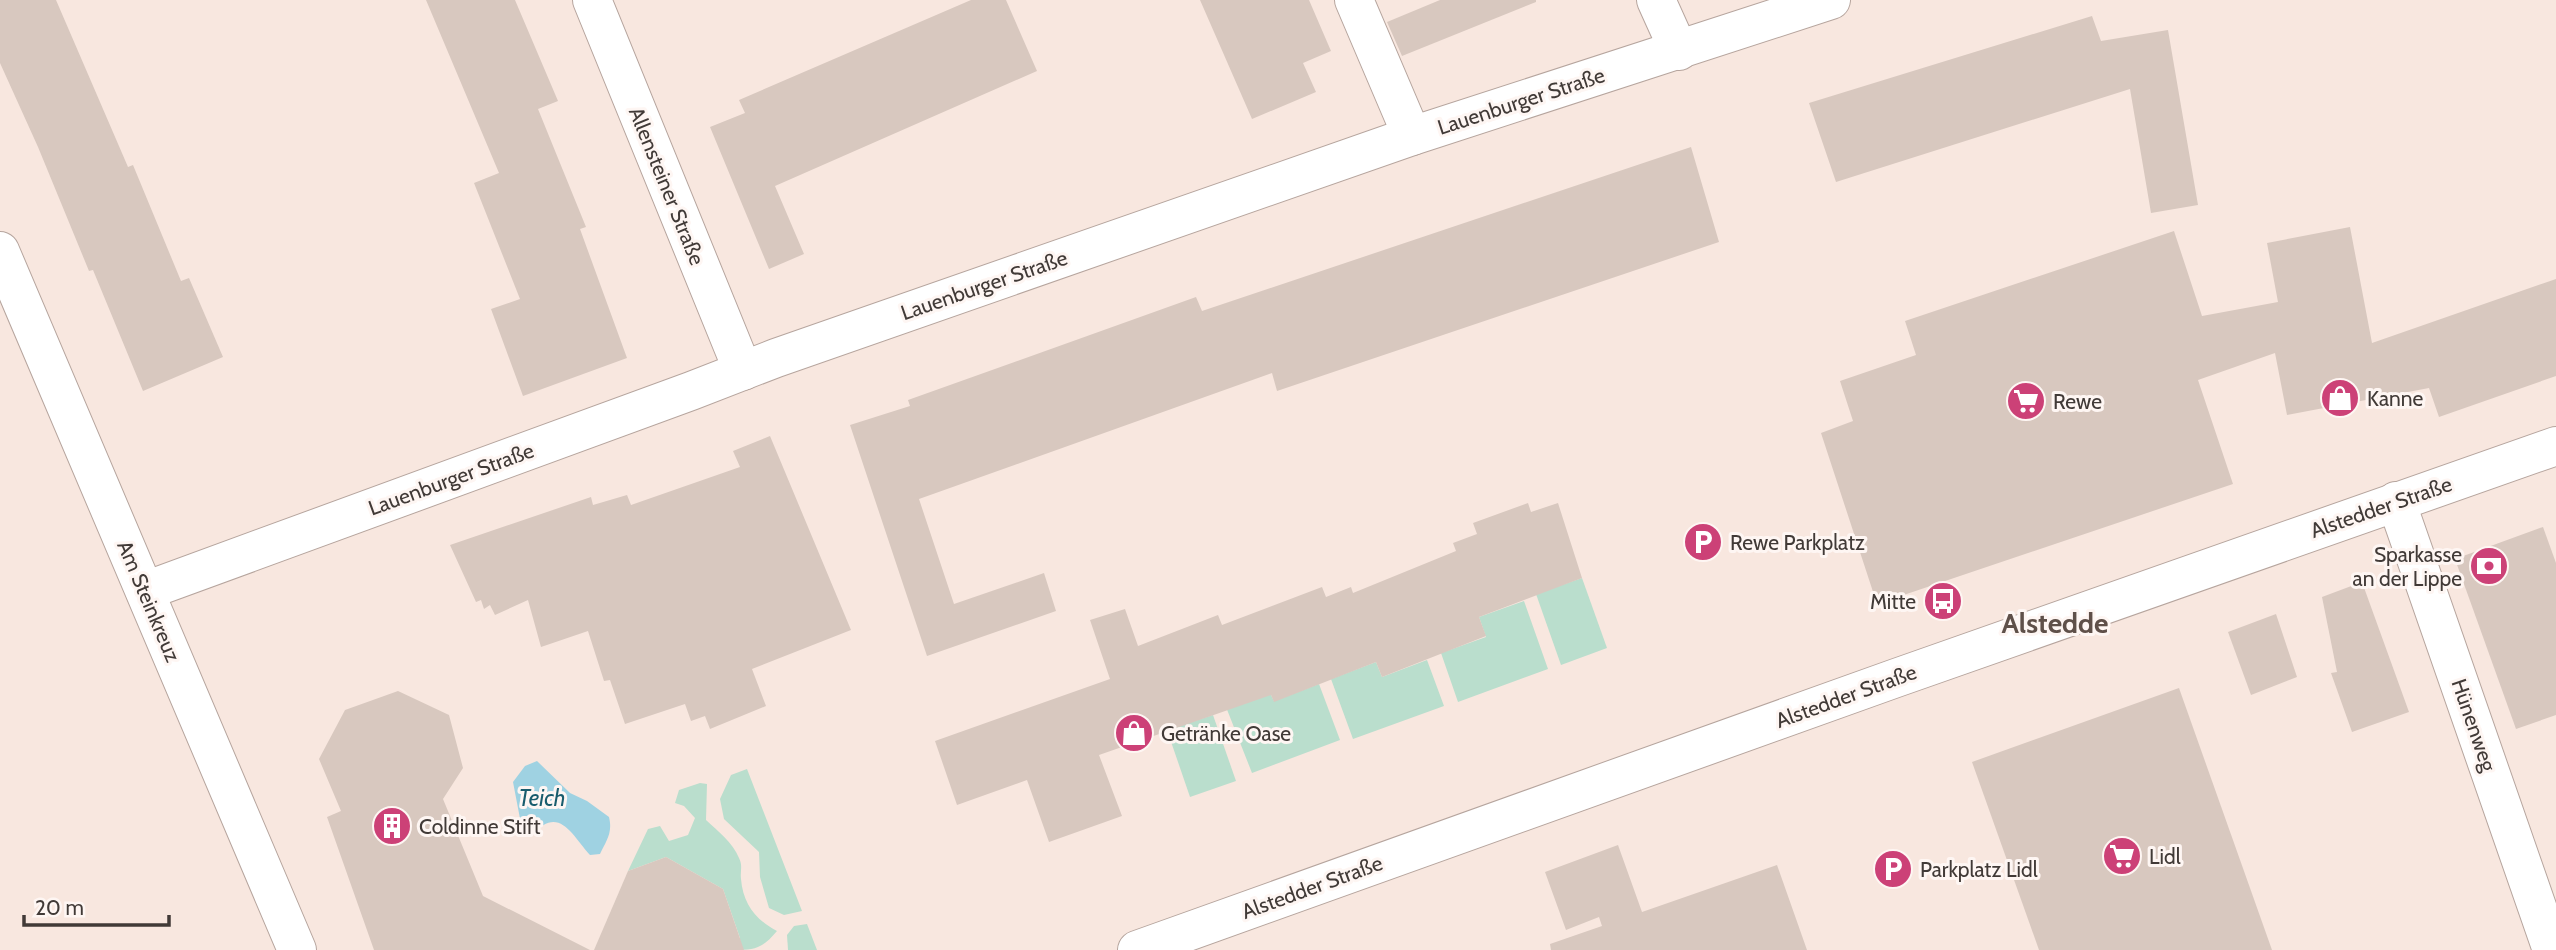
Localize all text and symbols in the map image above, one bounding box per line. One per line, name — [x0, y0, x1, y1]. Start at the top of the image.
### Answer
street label: Lauenburger Straße — [1434, 62, 1608, 140]
street label: Allensteiner Straße — [624, 103, 710, 269]
street label: Lauenburger Straße — [898, 245, 1071, 325]
shop icon: Kanne — [2319, 377, 2361, 419]
supermarket icon: Rewe — [2005, 380, 2047, 422]
place label: Kanne — [2367, 386, 2423, 411]
place label: Rewe — [2053, 389, 2102, 414]
street label: Lauenburger Straße — [365, 437, 537, 521]
street label: Alstedder Straße — [2307, 471, 2455, 543]
parking icon: Rewe Parkplatz — [1682, 521, 1724, 563]
place label: Rewe Parkplatz — [1730, 530, 1865, 555]
street label: Am Steinkreuz — [112, 537, 186, 666]
place label: Sparkasse an der Lippe — [2353, 542, 2462, 591]
bank icon: Sparkasse an der Lippe — [2468, 545, 2510, 587]
bus stop icon: Mitte — [1922, 580, 1964, 622]
place label: Mitte — [1870, 589, 1916, 614]
district label: Alstedde — [2002, 606, 2108, 640]
street label: Alstedder Straße — [1772, 659, 1920, 733]
street label: Hünenweg — [2447, 676, 2502, 775]
shop icon: Getränke Oase — [1113, 712, 1155, 754]
place label: Getränke Oase — [1161, 721, 1291, 746]
water label: Teich — [519, 784, 565, 812]
building icon: Coldinne Stift — [371, 805, 413, 847]
place label: Coldinne Stift — [419, 814, 541, 839]
supermarket icon: Lidl — [2101, 835, 2143, 877]
place label: Lidl — [2149, 844, 2181, 869]
parking icon: Parkplatz Lidl — [1872, 848, 1914, 890]
street label: Alstedder Straße — [1238, 850, 1386, 924]
place label: Parkplatz Lidl — [1920, 857, 2038, 882]
scale bar — [24, 884, 170, 928]
text: 20 m — [35, 895, 84, 920]

